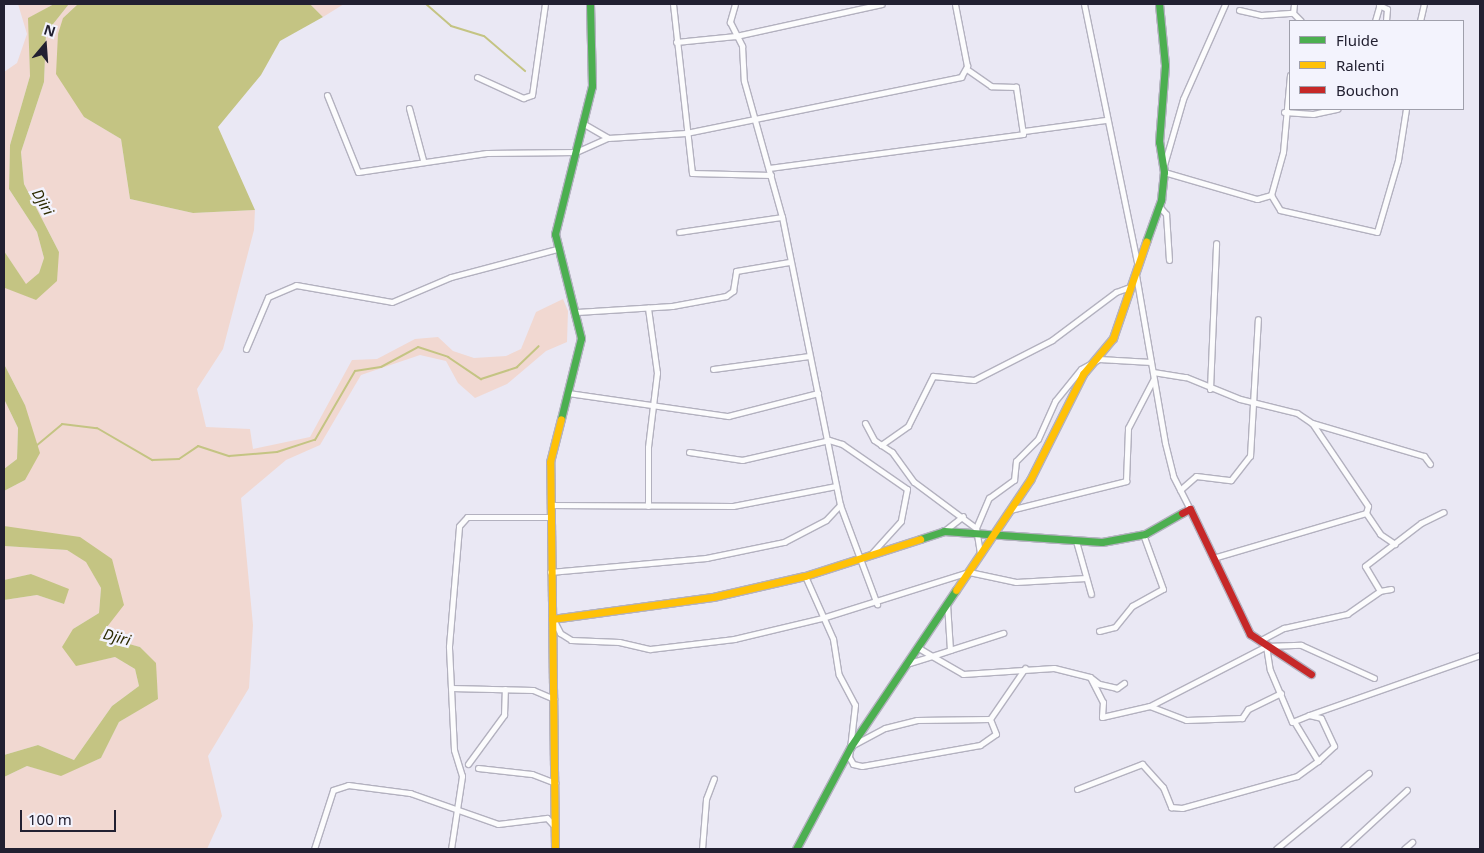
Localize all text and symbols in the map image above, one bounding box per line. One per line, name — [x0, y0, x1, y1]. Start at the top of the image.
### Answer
text: N — [41, 19, 58, 41]
north arrow — [20, 20, 70, 70]
legend — [1289, 20, 1464, 110]
text: Fluide — [1336, 30, 1378, 50]
text: Ralenti — [1336, 55, 1385, 75]
text: Bouchon — [1336, 80, 1399, 100]
water label: Djiri — [28, 186, 58, 218]
water label: Djiri — [101, 625, 133, 649]
scale bar — [22, 800, 119, 832]
text: 100 m — [28, 809, 72, 829]

